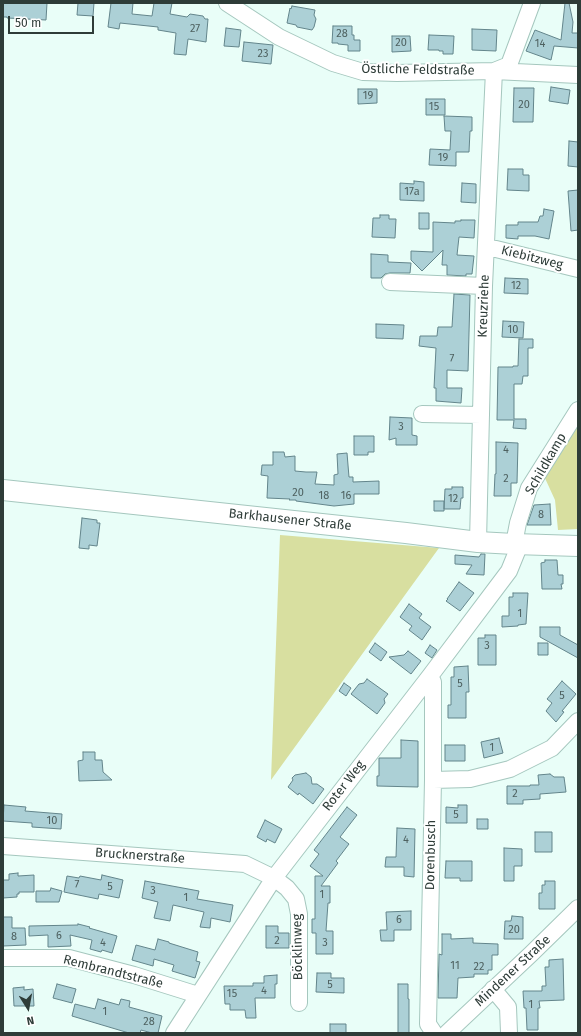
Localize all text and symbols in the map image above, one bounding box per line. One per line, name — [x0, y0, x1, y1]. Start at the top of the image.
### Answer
scale bar — [10, 8, 96, 34]
text: 50 m — [15, 16, 41, 30]
house number: 27 — [190, 22, 200, 36]
house number: 28 — [336, 27, 348, 41]
house number: 20 — [395, 36, 407, 50]
house number: 14 — [535, 37, 545, 51]
house number: 23 — [258, 47, 268, 61]
street label: Östliche Feldstraße — [361, 61, 475, 79]
house number: 19 — [363, 89, 373, 103]
house number: 20 — [518, 98, 530, 112]
house number: 15 — [429, 100, 439, 114]
house number: 19 — [438, 151, 448, 165]
house number: 17a — [404, 185, 420, 199]
street label: Kiebitzweg — [499, 243, 565, 273]
street label: Kreuzriehe — [475, 274, 493, 338]
house number: 12 — [511, 279, 521, 293]
house number: 10 — [508, 323, 518, 337]
house number: 7 — [450, 352, 454, 366]
house number: 3 — [398, 420, 404, 434]
street label: Schildkamp — [522, 430, 570, 498]
house number: 4 — [503, 443, 509, 457]
house number: 2 — [503, 472, 509, 486]
house number: 20 — [292, 486, 304, 500]
house number: 18 — [319, 489, 329, 503]
house number: 16 — [341, 489, 351, 503]
house number: 12 — [448, 492, 458, 506]
street label: Barkhausener Straße — [228, 506, 352, 534]
house number: 8 — [538, 508, 544, 522]
house number: 1 — [518, 607, 522, 621]
house number: 3 — [484, 639, 490, 653]
house number: 5 — [457, 677, 463, 691]
house number: 5 — [559, 689, 565, 703]
house number: 1 — [490, 741, 494, 755]
street label: Roter Weg — [319, 758, 369, 814]
house number: 2 — [512, 787, 518, 801]
house number: 5 — [453, 808, 459, 822]
house number: 10 — [47, 814, 57, 828]
street label: Dorenbusch — [423, 820, 439, 890]
house number: 4 — [403, 833, 409, 847]
street label: Brucknerstraße — [95, 845, 185, 867]
house number: 7 — [75, 878, 79, 892]
house number: 5 — [107, 880, 113, 894]
house number: 3 — [150, 884, 156, 898]
house number: 1 — [320, 888, 324, 902]
house number: 1 — [184, 891, 188, 905]
house number: 6 — [396, 913, 402, 927]
street label: Böcklinweg — [290, 914, 306, 980]
house number: 20 — [508, 923, 520, 937]
house number: 6 — [56, 929, 62, 943]
house number: 8 — [11, 930, 17, 944]
street label: Mindener Straße — [472, 932, 554, 1010]
house number: 2 — [274, 934, 280, 948]
house number: 4 — [100, 936, 106, 950]
house number: 3 — [322, 936, 328, 950]
street label: Rembrandtstraße — [61, 952, 165, 992]
house number: 11 — [450, 959, 460, 973]
house number: 22 — [474, 960, 484, 974]
house number: 5 — [327, 978, 333, 992]
house number: 4 — [261, 984, 267, 998]
house number: 15 — [227, 987, 237, 1001]
north arrow — [8, 988, 48, 1028]
house number: 1 — [529, 998, 533, 1012]
house number: 1 — [103, 1005, 107, 1019]
text: N — [26, 1013, 35, 1027]
house number: 28 — [143, 1015, 155, 1029]

